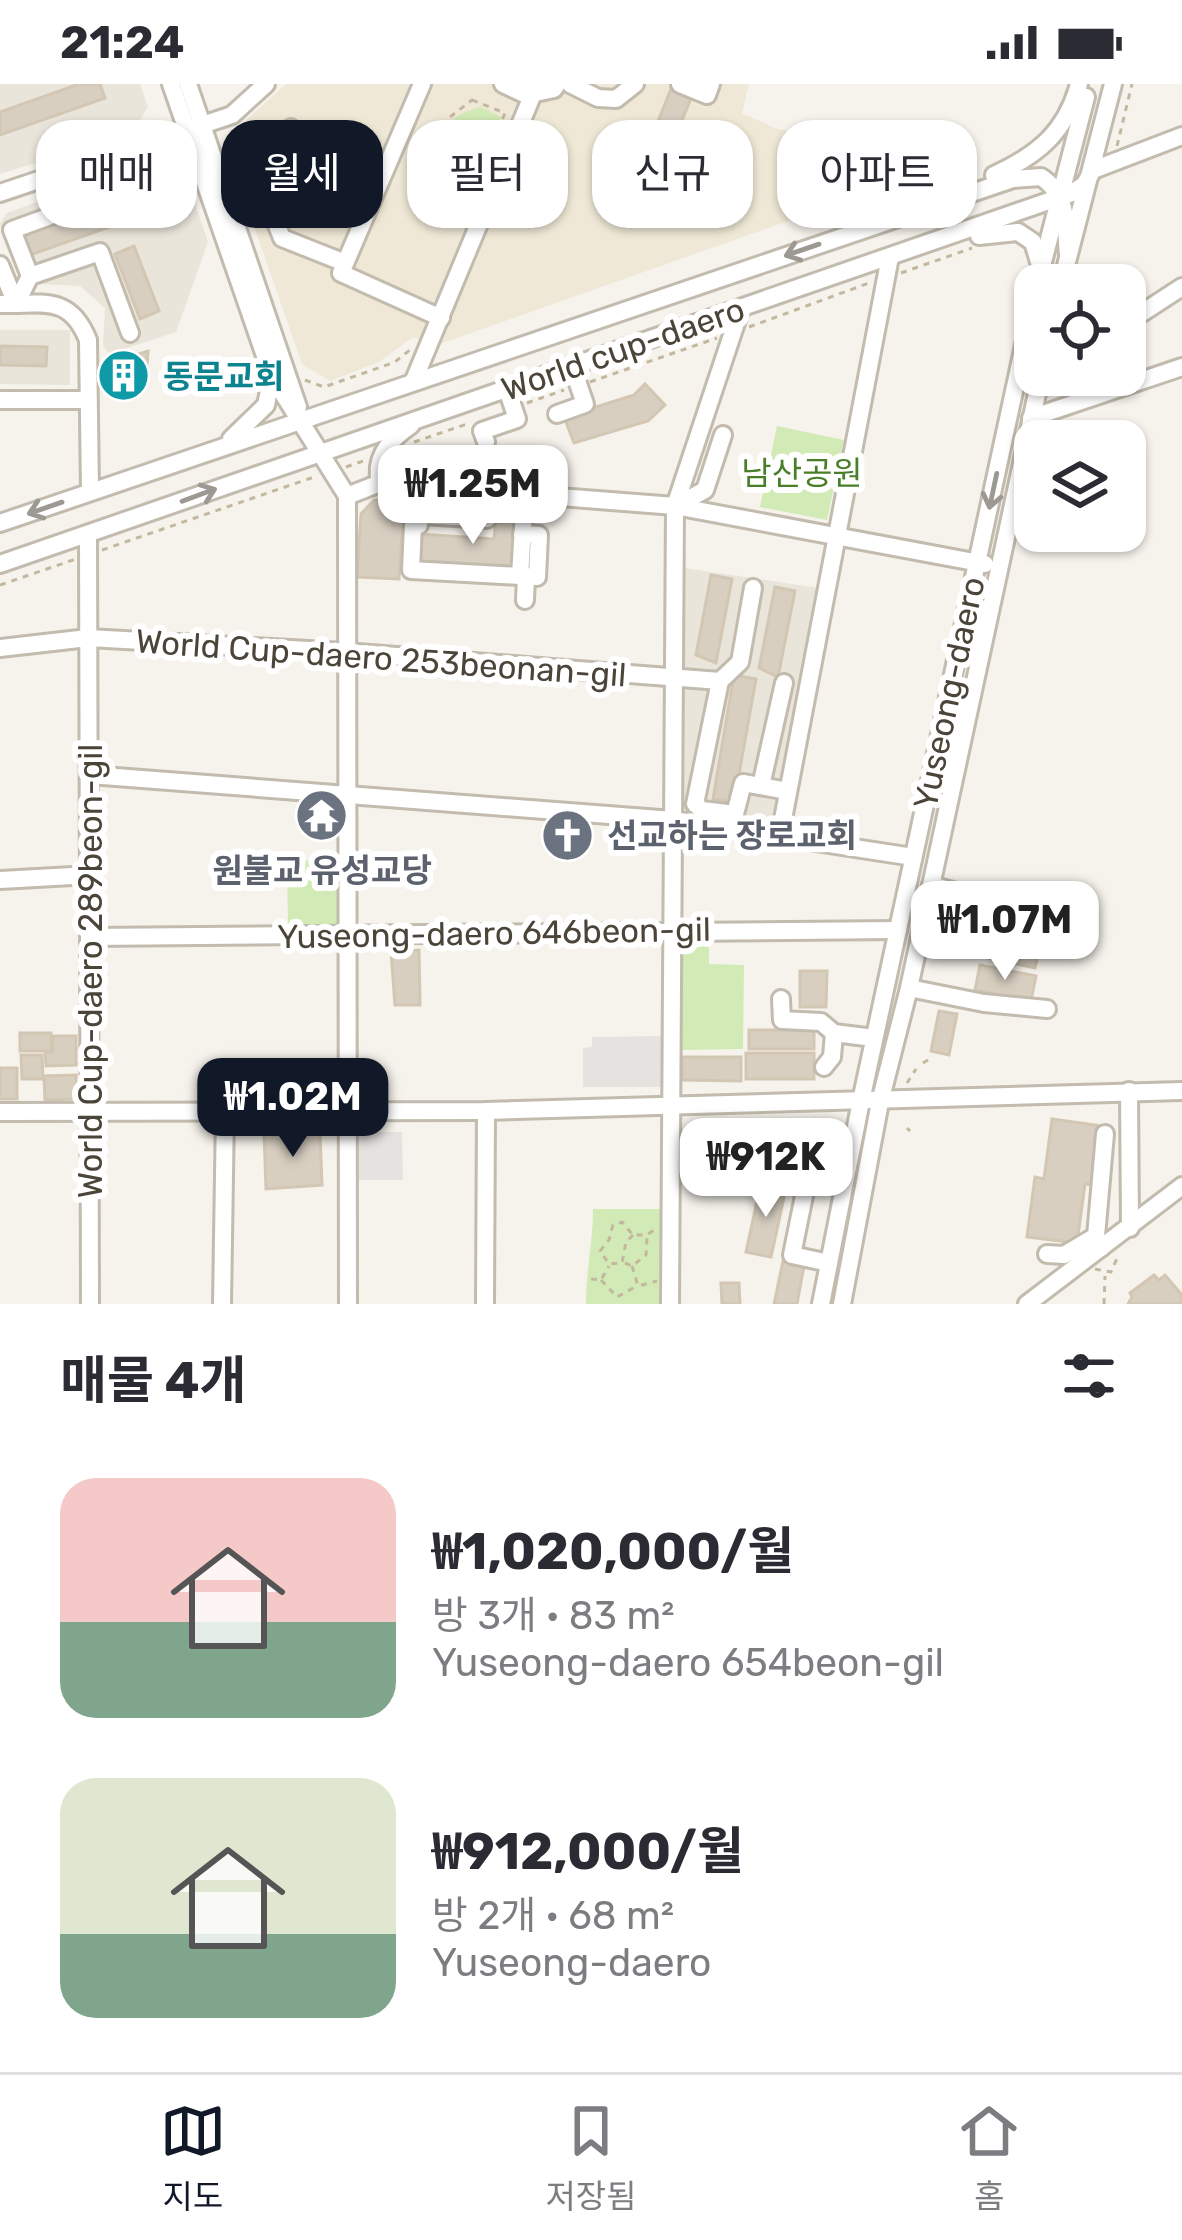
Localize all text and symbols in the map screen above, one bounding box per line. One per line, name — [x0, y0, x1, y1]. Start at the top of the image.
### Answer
text: 21:24 — [60, 16, 185, 69]
chip: 매매 — [36, 120, 197, 228]
chip: 월세 — [221, 120, 383, 228]
chip: 필터 — [407, 120, 568, 228]
chip: 신규 — [592, 120, 753, 228]
chip: 아파트 — [777, 120, 977, 228]
one-way arrow — [784, 240, 822, 262]
map controls — [1014, 264, 1146, 552]
button: locate — [1014, 264, 1146, 396]
street label: World cup-daero — [496, 289, 750, 409]
building icon: 동문교회 — [96, 348, 152, 404]
place label: 동문교회 — [163, 357, 284, 396]
button: layers — [1014, 420, 1146, 552]
pin: ₩1.25M — [375, 445, 571, 547]
park label: 남산공원 — [741, 454, 863, 493]
text: ₩1.25M — [405, 461, 541, 507]
one-way arrow — [981, 470, 1003, 509]
one-way arrow — [180, 483, 217, 504]
one-way arrow — [27, 498, 65, 520]
street label: Yuseong-daero — [905, 573, 993, 813]
street label: World Cup-daero 253beonan-gil — [134, 621, 628, 695]
street label: World Cup-daero 289beon-gil — [71, 744, 110, 1198]
temple icon: 원불교 유성교당 — [294, 788, 350, 844]
church icon: 선교하는 장로교회 — [540, 807, 596, 863]
place label: 선교하는 장로교회 — [607, 816, 857, 855]
place label: 원불교 유성교당 — [212, 851, 432, 890]
pin: ₩1.07M — [907, 881, 1103, 983]
text: ₩1.07M — [938, 897, 1072, 943]
street label: Yuseong-daero 646beon-gil — [277, 910, 711, 956]
pin: ₩1.02M — [195, 1058, 391, 1160]
text: ₩1.02M — [224, 1074, 362, 1120]
pin: ₩912K — [682, 1118, 850, 1220]
text: ₩912K — [707, 1134, 825, 1180]
icon: filters — [1056, 1343, 1122, 1409]
text: 매물 4개 — [60, 1350, 246, 1411]
text: ₩1,020,000/월 — [432, 1521, 794, 1582]
icon: home — [156, 1526, 300, 1670]
text: 방 3개 · 83 m² — [432, 1593, 675, 1639]
text: Yuseong-daero 654beon-gil — [432, 1640, 944, 1686]
text: ₩912,000/월 — [432, 1821, 744, 1882]
icon: home — [156, 1826, 300, 1970]
text: 방 2개 · 68 m² — [432, 1893, 674, 1939]
text: Yuseong-daero — [432, 1940, 711, 1986]
tab: 지도 — [160, 2098, 226, 2218]
tab: 저장됨 — [545, 2098, 637, 2218]
tab: 홈 — [956, 2098, 1022, 2218]

